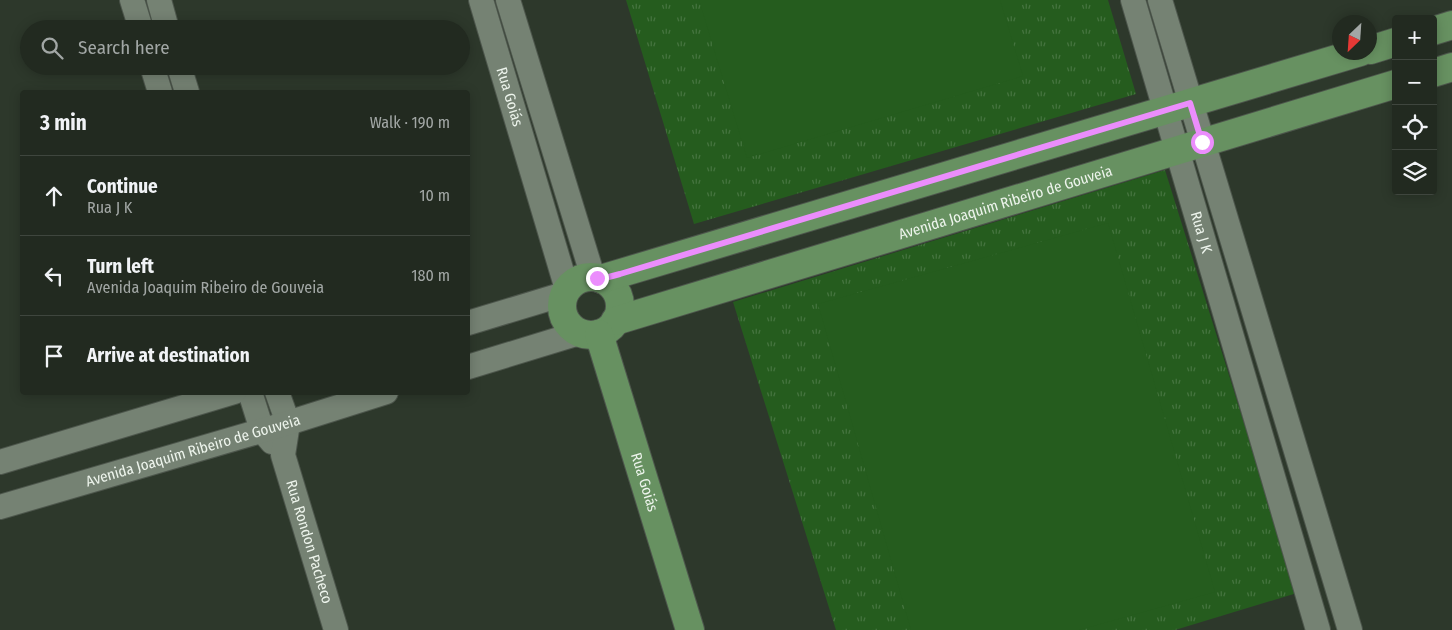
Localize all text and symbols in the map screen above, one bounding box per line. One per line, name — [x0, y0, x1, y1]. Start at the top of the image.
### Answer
north arrow — [1332, 15, 1377, 60]
map controls — [1392, 15, 1437, 195]
button: + — [1392, 15, 1437, 60]
search box — [20, 20, 470, 75]
icon: search — [38, 34, 66, 62]
text: Search here — [78, 36, 170, 59]
button: − — [1392, 60, 1437, 105]
street label: Rua Goiás — [492, 65, 527, 129]
button: locate — [1392, 105, 1437, 150]
text: 3 min — [40, 110, 87, 136]
text: Walk · 190 m — [370, 113, 450, 132]
route start — [1191, 131, 1214, 154]
button: layers — [1392, 150, 1437, 195]
street label: Avenida Joaquim Ribeiro de Gouveia — [896, 162, 1114, 243]
text: Continue — [87, 175, 158, 198]
icon: ahead — [40, 182, 68, 210]
text: 10 m — [419, 186, 450, 205]
text: Rua J K — [87, 198, 132, 217]
street label: Rua J K — [1187, 209, 1216, 255]
text: Turn left — [87, 255, 154, 278]
icon: left — [40, 262, 68, 290]
text: 180 m — [411, 266, 450, 285]
route end — [586, 267, 609, 290]
text: Avenida Joaquim Ribeiro de Gouveia — [87, 278, 324, 297]
icon: arrive — [40, 342, 68, 370]
text: Arrive at destination — [87, 344, 250, 367]
street label: Avenida Joaquim Ribeiro de Gouveia — [84, 411, 302, 491]
street label: Rua Goiás — [627, 450, 662, 514]
street label: Rua Rondon Pacheco — [282, 478, 337, 606]

